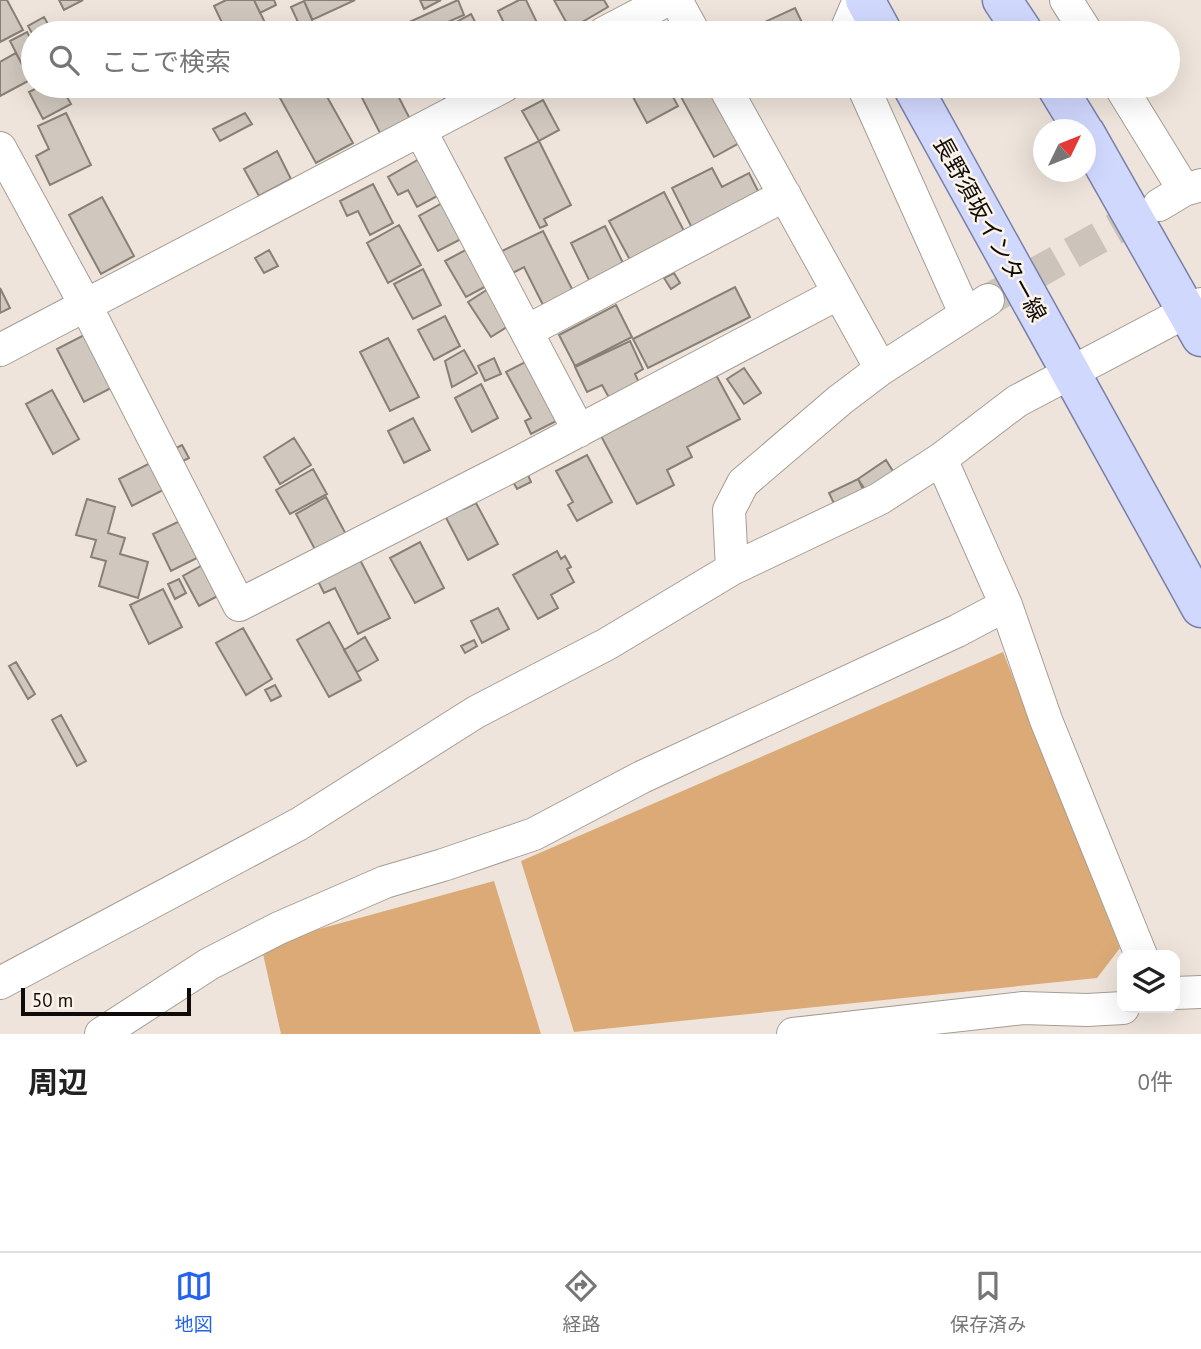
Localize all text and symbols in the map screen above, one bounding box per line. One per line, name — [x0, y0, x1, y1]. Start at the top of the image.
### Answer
search box — [21, 21, 1180, 98]
icon: search — [45, 41, 83, 79]
text: ここで検索 — [101, 45, 231, 78]
north arrow — [1033, 119, 1096, 182]
street label: 長野須坂インター線 — [928, 131, 1053, 326]
map controls — [1117, 950, 1180, 1013]
button: layers — [1117, 950, 1180, 1013]
scale bar — [21, 985, 191, 1017]
text: 50 m — [32, 988, 73, 1012]
text: 周辺 — [28, 1062, 88, 1101]
text: 0件 — [1137, 1067, 1173, 1096]
tab: 地図 — [175, 1267, 213, 1336]
tab: 経路 — [562, 1267, 600, 1336]
tab: 保存済み — [950, 1267, 1026, 1336]

